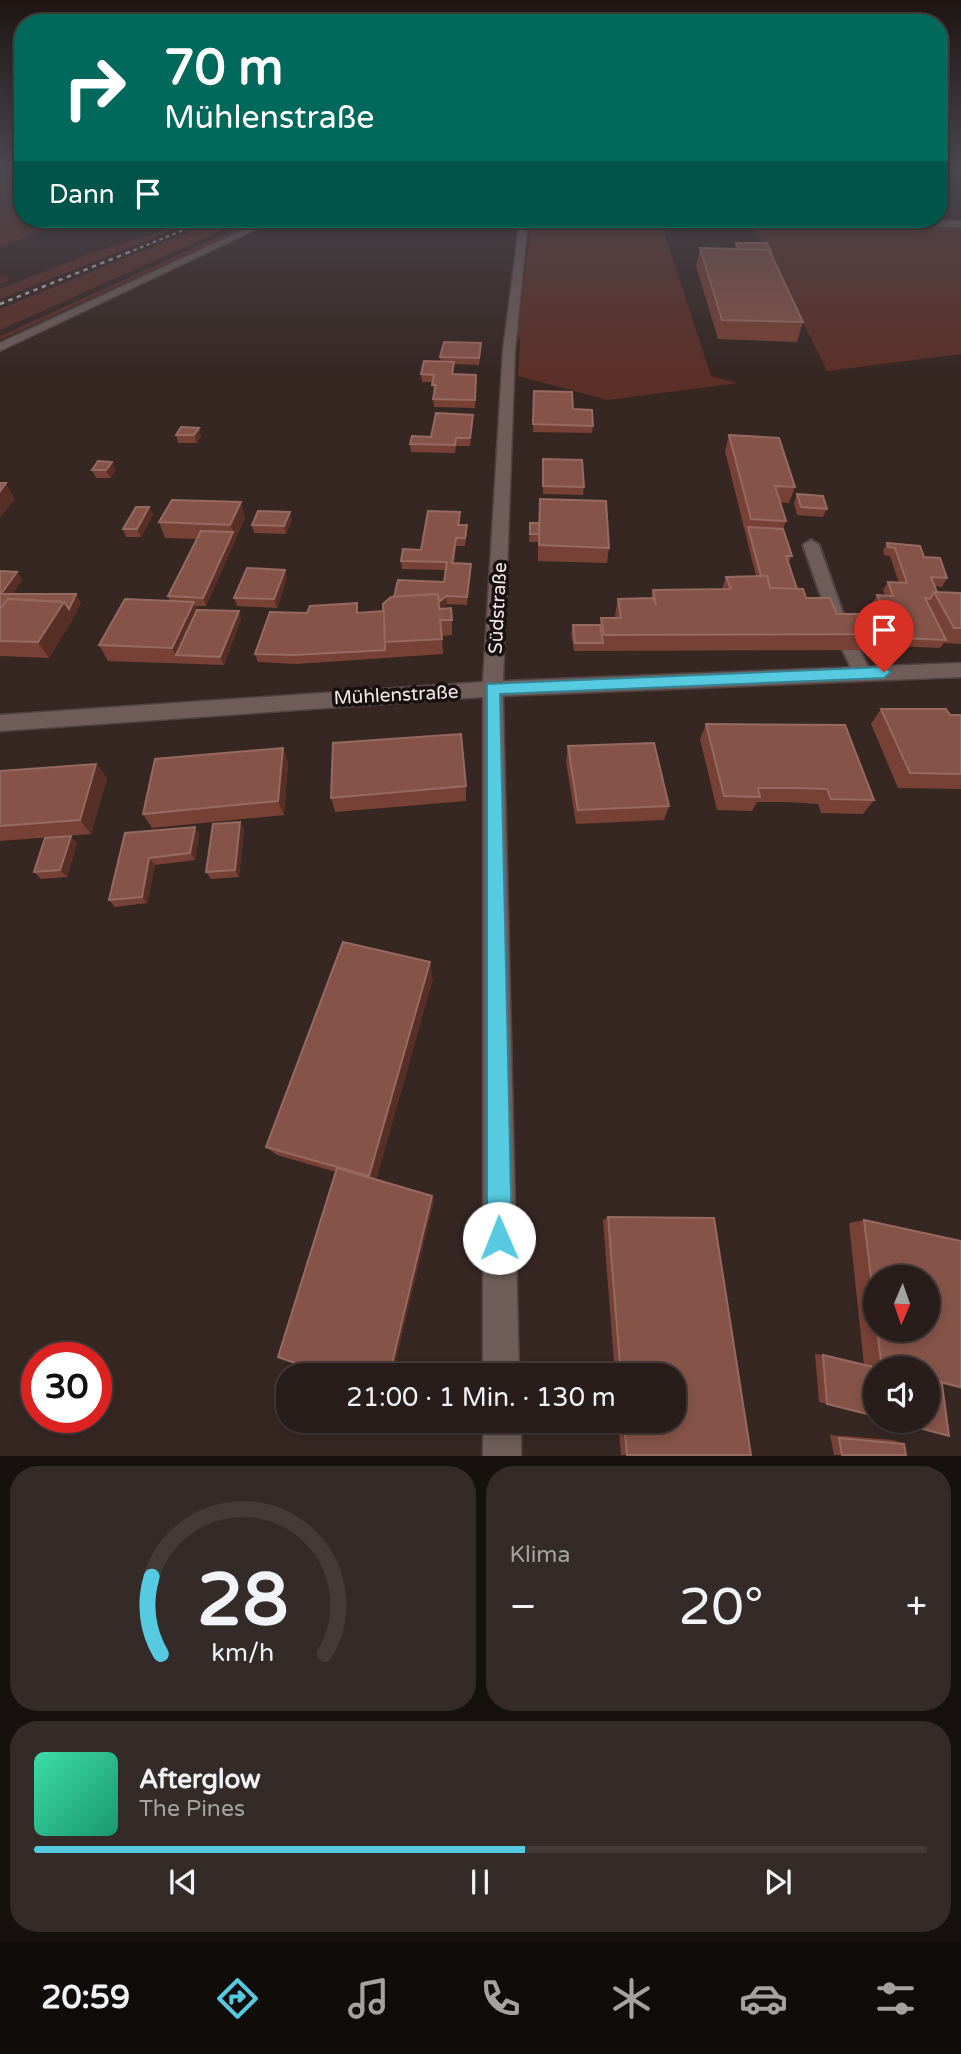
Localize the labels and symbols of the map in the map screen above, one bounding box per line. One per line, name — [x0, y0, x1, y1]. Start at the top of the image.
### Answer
street label: Südstraße — [485, 562, 511, 654]
pin — [854, 600, 914, 672]
street label: Mühlenstraße — [333, 681, 459, 709]
position arrow — [462, 1201, 536, 1275]
north arrow — [863, 1265, 940, 1342]
speed limit sign: 30 — [21, 1342, 112, 1433]

